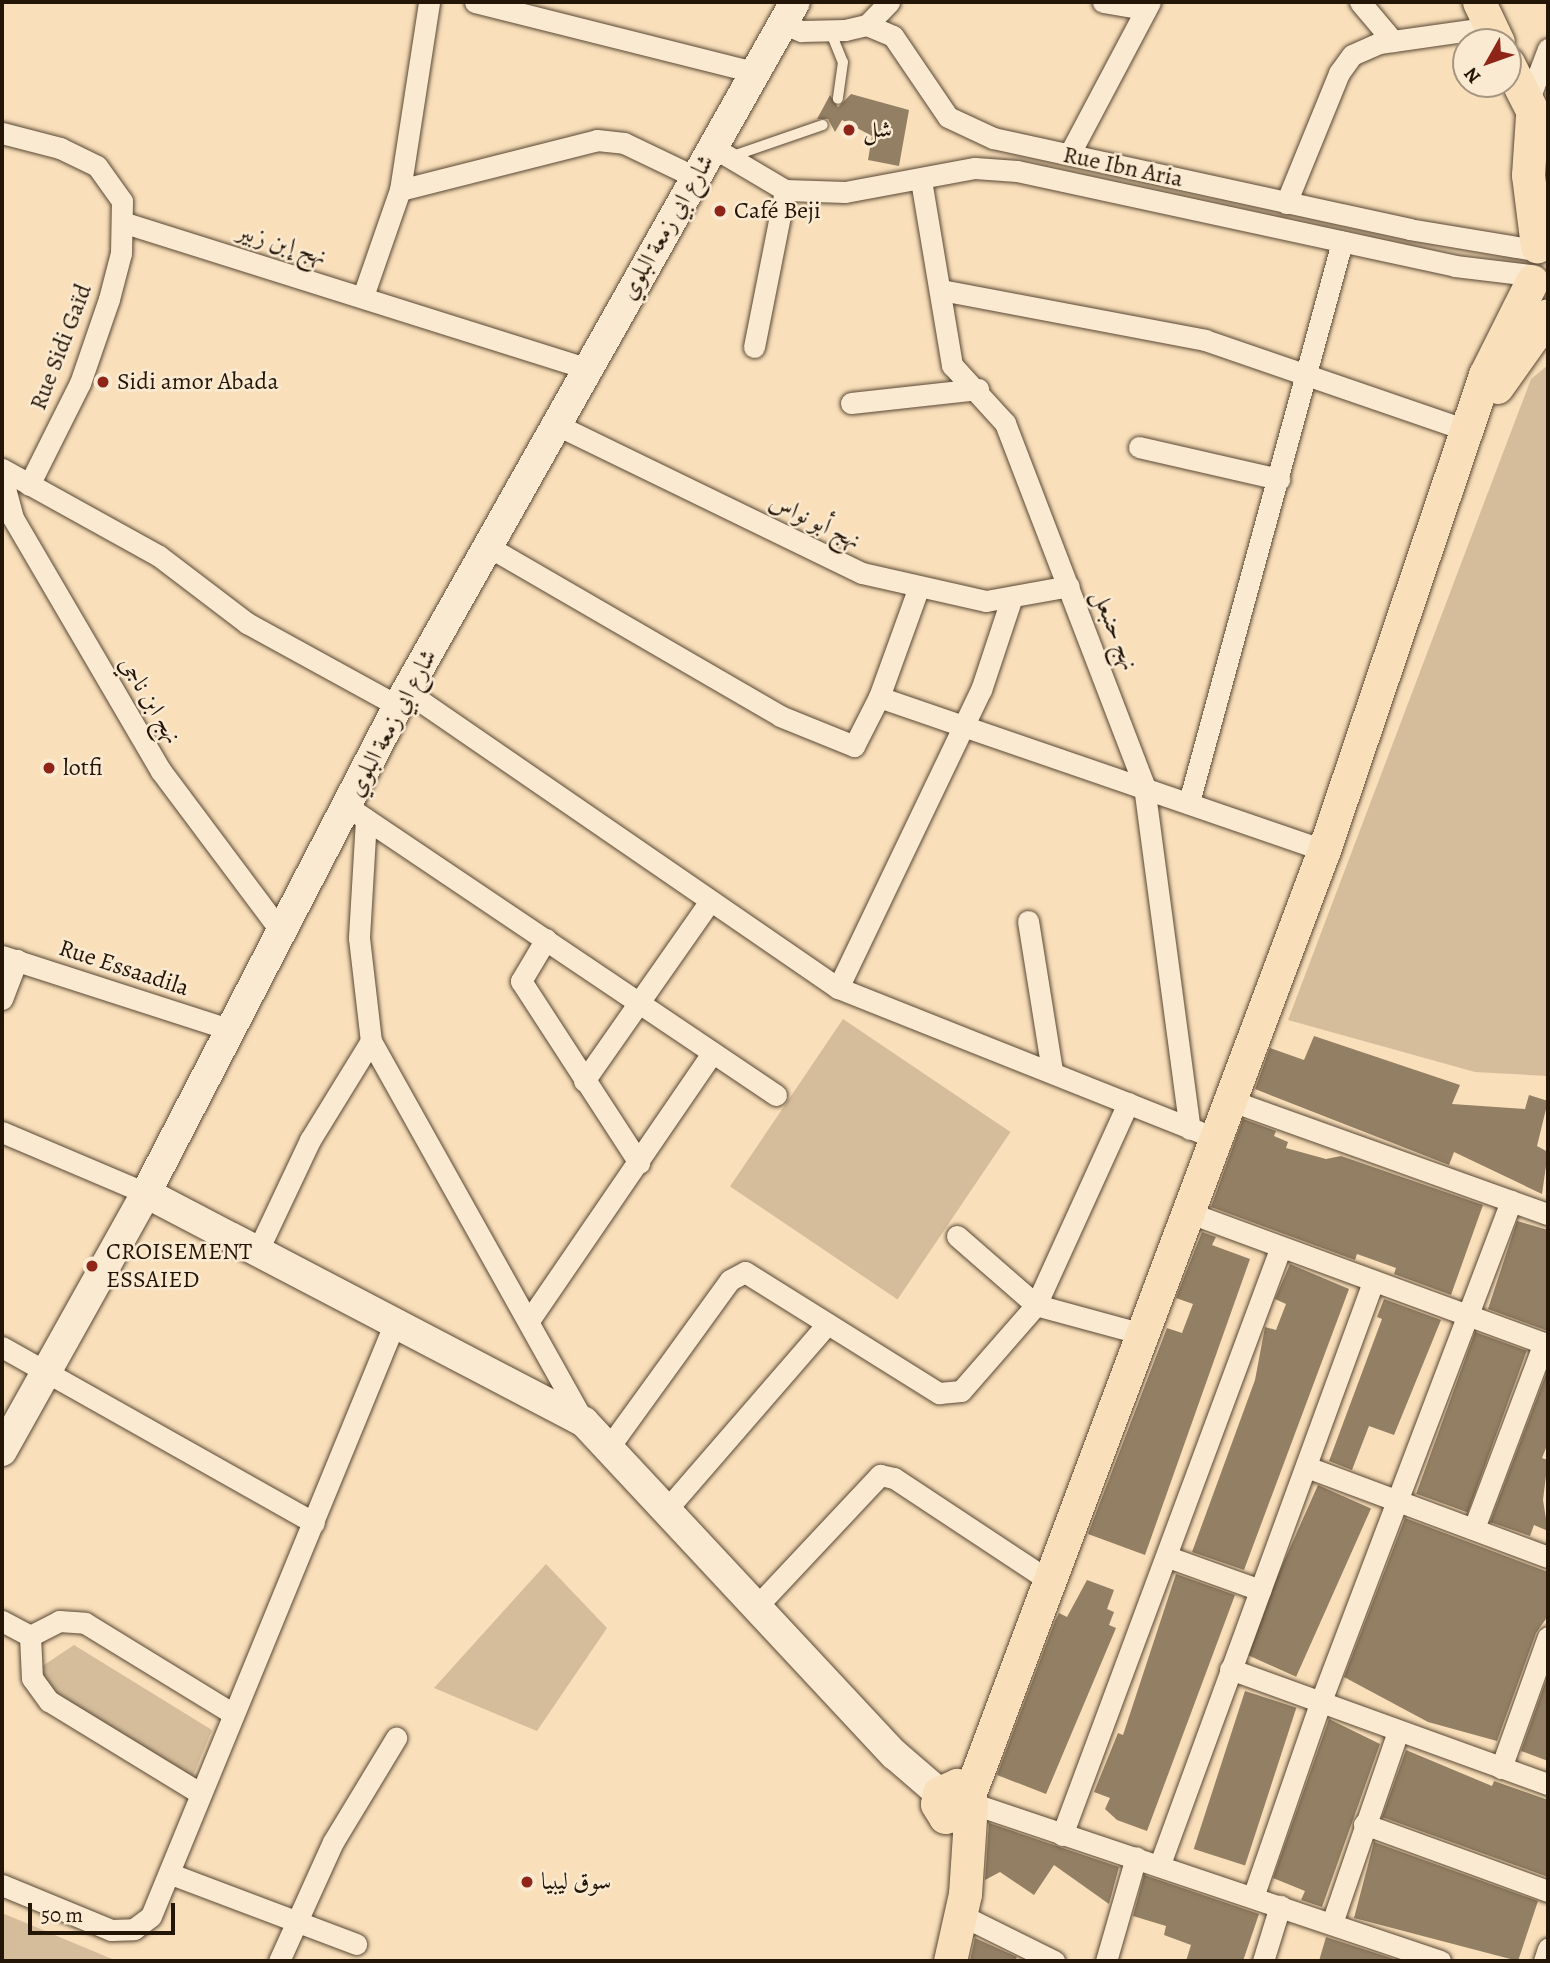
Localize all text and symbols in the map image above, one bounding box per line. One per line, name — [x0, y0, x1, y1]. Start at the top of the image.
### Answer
north arrow — [1452, 28, 1522, 98]
text: N — [1458, 62, 1487, 89]
place label: شل — [863, 116, 892, 144]
marker: شل — [841, 122, 857, 138]
street label: Rue Ibn Aria — [1060, 140, 1186, 194]
street label: شارع ابي زمعة البلوي — [614, 149, 720, 305]
place label: Café Beji — [734, 197, 821, 225]
marker: Café Beji — [712, 203, 728, 219]
street label: نهج إبن زبير — [234, 217, 330, 271]
street label: Rue Sidi Gaïd — [24, 280, 98, 414]
place label: Sidi amor Abada — [117, 368, 279, 396]
marker: Sidi amor Abada — [95, 374, 111, 390]
street label: نهج أبو نواس — [765, 487, 865, 555]
street label: نهج حنبعل — [1086, 585, 1144, 675]
street label: شارع ابي زمعة البلوي — [341, 644, 443, 802]
street label: نهج ابن ناجي — [113, 651, 187, 749]
place label: lotfi — [63, 754, 103, 782]
marker: lotfi — [41, 760, 57, 776]
street label: Rue Essaadila — [55, 933, 193, 1003]
place label: CROISEMENT ESSAIED — [106, 1238, 252, 1294]
marker: CROISEMENT ESSAIED — [84, 1258, 100, 1274]
place label: سوق ليبيا — [541, 1868, 611, 1896]
marker: سوق ليبيا — [519, 1874, 535, 1890]
scale bar — [32, 1890, 178, 1934]
text: 50 m — [41, 1901, 83, 1929]

